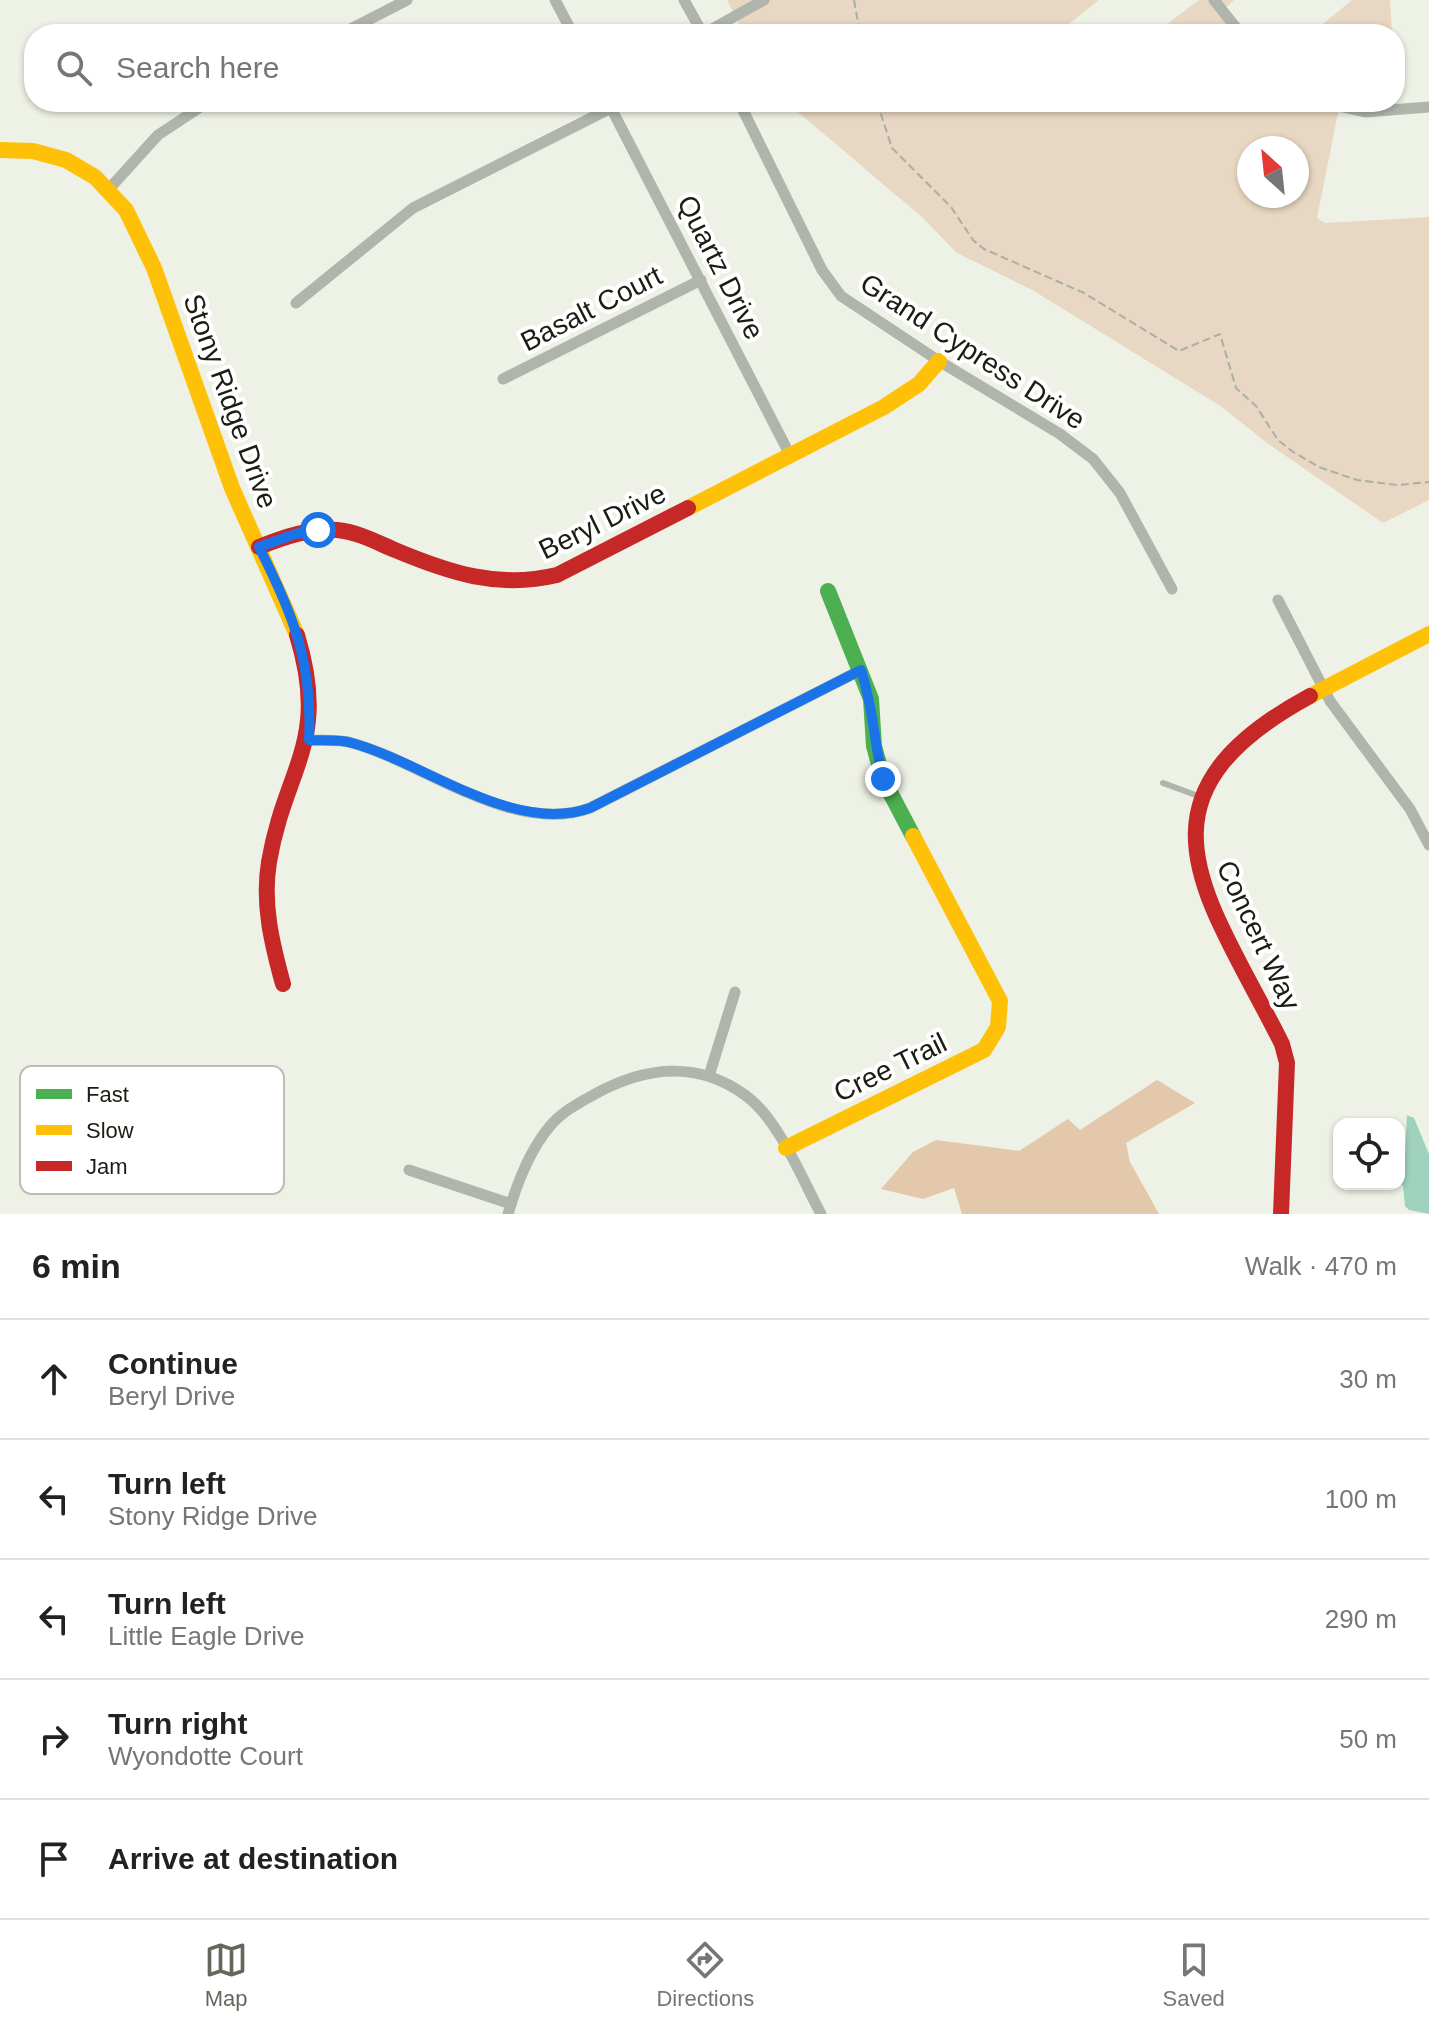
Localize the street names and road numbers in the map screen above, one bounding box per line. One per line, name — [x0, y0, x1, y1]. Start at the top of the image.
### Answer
street label: Quartz Drive — [671, 190, 770, 344]
street label: Basalt Court — [516, 260, 667, 357]
street label: Grand Cypress Drive — [855, 267, 1091, 436]
street label: Stony Ridge Drive — [177, 290, 284, 512]
street label: Beryl Drive — [534, 478, 671, 565]
street label: Concert Way — [1211, 856, 1307, 1015]
street label: Cree Trail — [829, 1027, 952, 1108]

